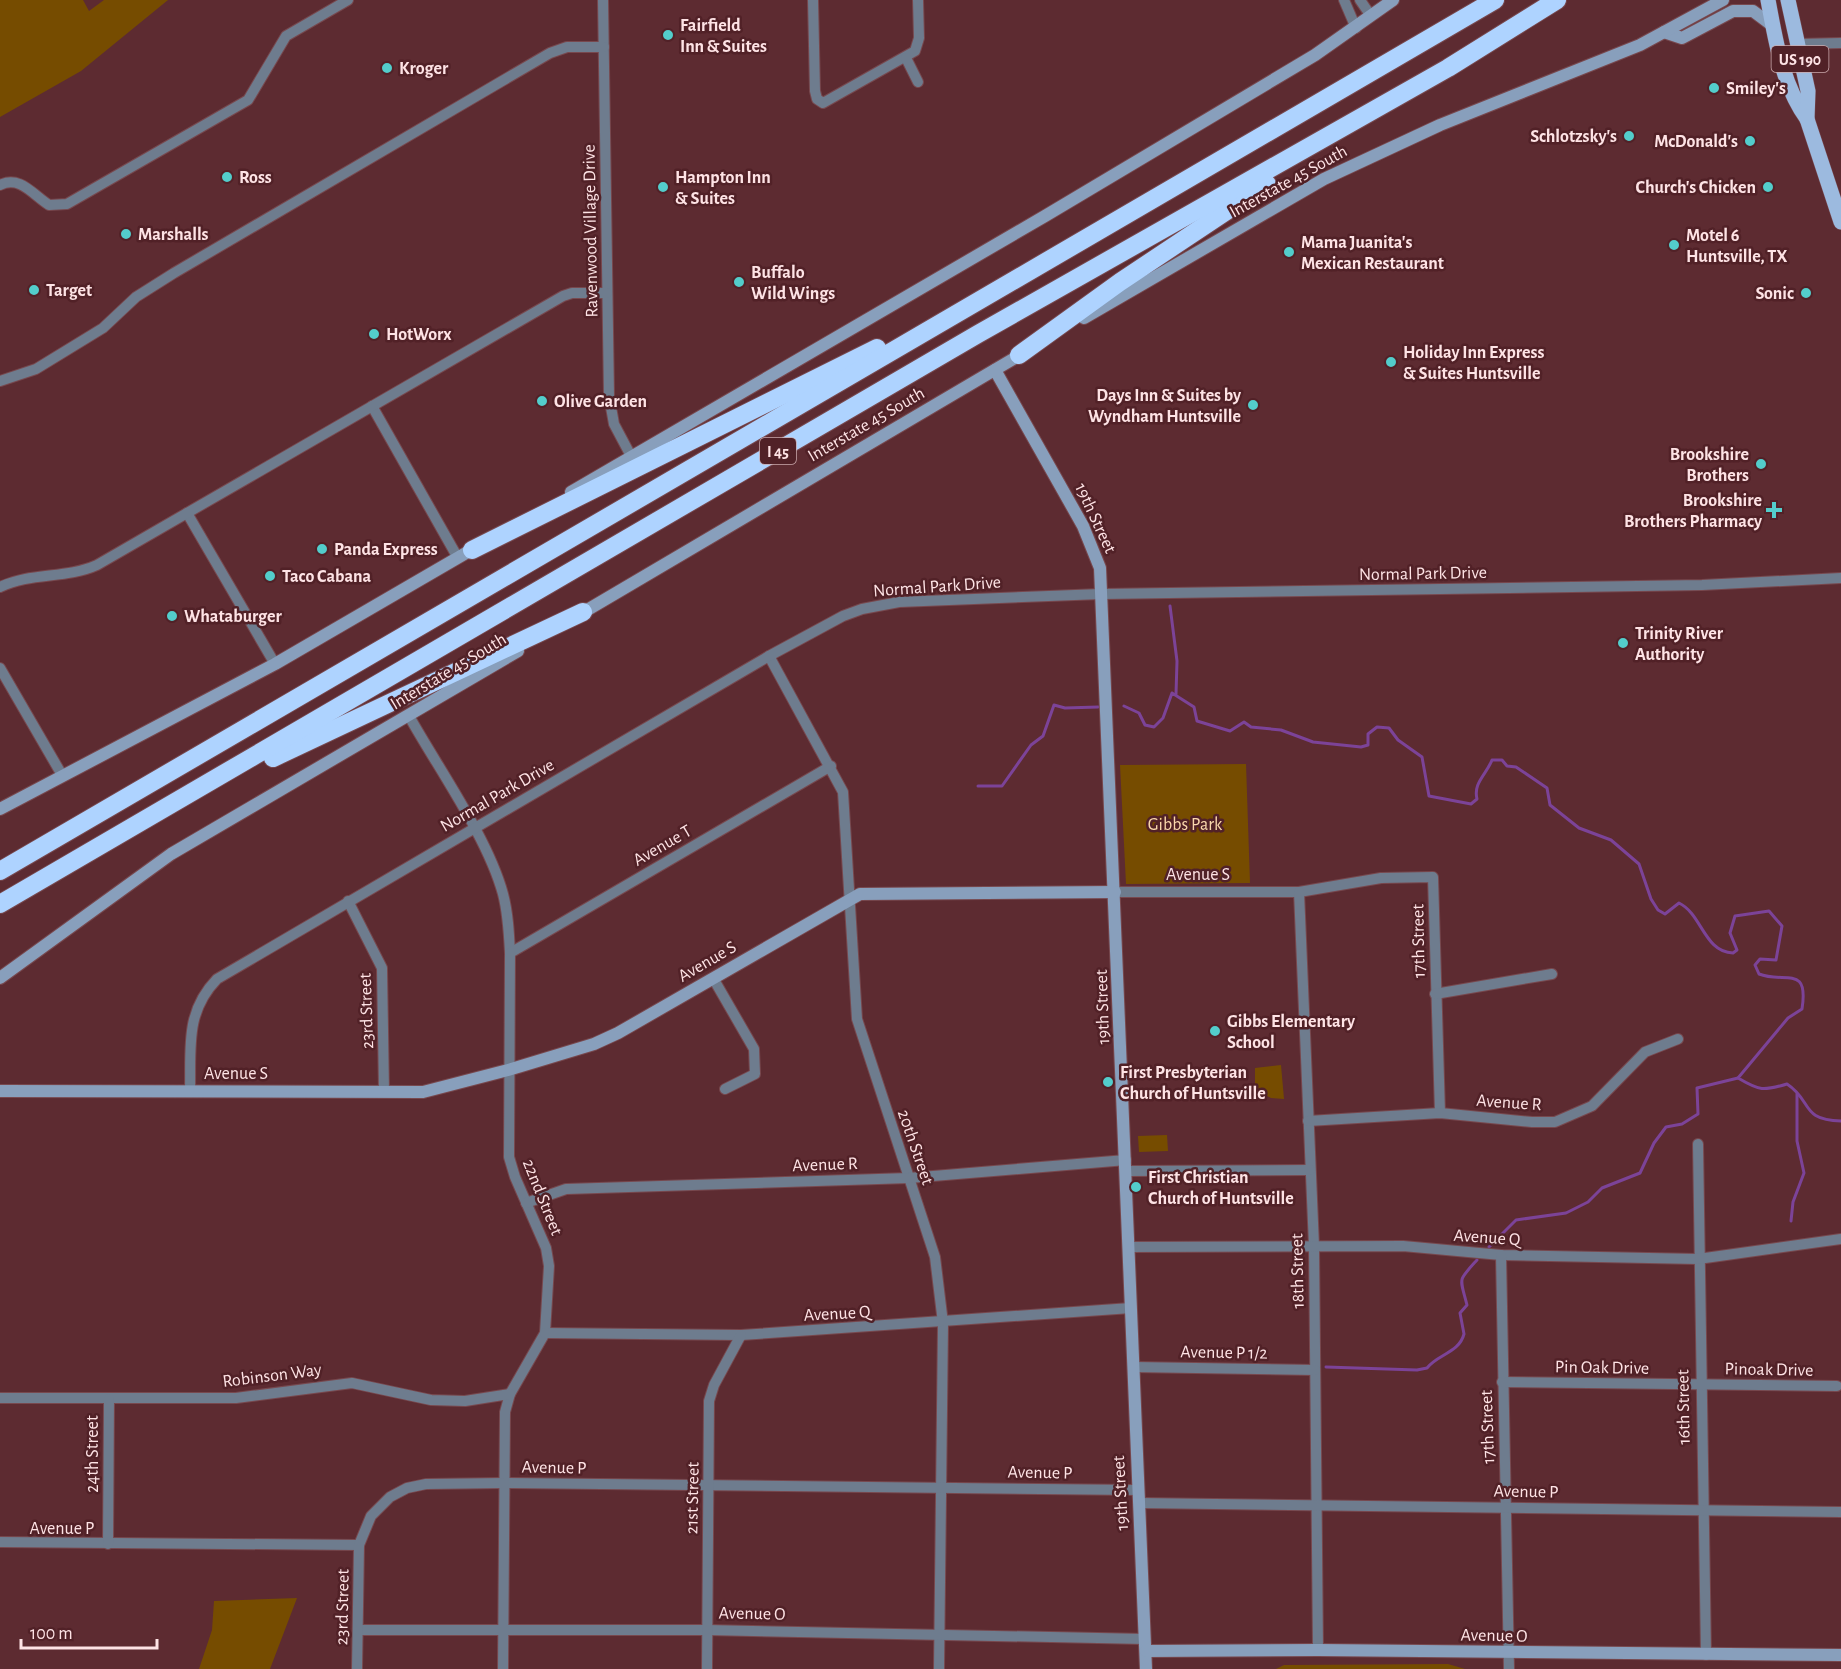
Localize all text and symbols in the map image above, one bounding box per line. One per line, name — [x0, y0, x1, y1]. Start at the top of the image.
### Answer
place label: Fairfield Inn & Suites — [680, 17, 767, 56]
marker: Fairfield Inn & Suites — [661, 28, 675, 42]
road number: US 190 — [1772, 46, 1828, 72]
place label: Kroger — [399, 60, 449, 78]
marker: Kroger — [380, 61, 394, 75]
place label: Smiley's — [1726, 80, 1786, 98]
marker: Smiley's — [1707, 81, 1721, 95]
place label: Schlotzsky's — [1530, 128, 1617, 146]
marker: Schlotzsky's — [1622, 129, 1636, 143]
place label: McDonald's — [1654, 133, 1738, 151]
marker: McDonald's — [1743, 134, 1757, 148]
street label: Interstate 45 South — [1227, 142, 1350, 222]
street label: Ravenwood Village Drive — [580, 144, 602, 318]
place label: Ross — [239, 169, 272, 187]
place label: Hampton Inn & Suites — [675, 169, 771, 208]
marker: Ross — [220, 170, 234, 184]
place label: Church's Chicken — [1636, 179, 1756, 197]
marker: Hampton Inn & Suites — [656, 180, 670, 194]
marker: Church's Chicken — [1761, 180, 1775, 194]
place label: Marshalls — [138, 226, 209, 244]
marker: Marshalls — [119, 227, 133, 241]
place label: Motel 6 Huntsville, TX — [1686, 227, 1787, 266]
place label: Mama Juanita's Mexican Restaurant — [1301, 234, 1444, 273]
marker: Motel 6 Huntsville, TX — [1667, 238, 1681, 252]
marker: Mama Juanita's Mexican Restaurant — [1282, 245, 1296, 259]
place label: Buffalo Wild Wings — [751, 264, 835, 303]
marker: Buffalo Wild Wings — [732, 275, 746, 289]
place label: Target — [46, 282, 92, 300]
marker: Target — [27, 283, 41, 297]
place label: Sonic — [1755, 285, 1794, 303]
marker: Sonic — [1799, 286, 1813, 300]
place label: HotWorx — [386, 326, 452, 344]
marker: HotWorx — [367, 327, 381, 341]
place label: Holiday Inn Express & Suites Huntsville — [1403, 344, 1544, 383]
marker: Holiday Inn Express & Suites Huntsville — [1384, 355, 1398, 369]
street label: Interstate 45 South — [805, 384, 928, 466]
place label: Days Inn & Suites by Wyndham Huntsville — [1088, 387, 1242, 426]
place label: Olive Garden — [554, 393, 647, 411]
marker: Olive Garden — [535, 394, 549, 408]
marker: Days Inn & Suites by Wyndham Huntsville — [1246, 398, 1260, 412]
road number: I 45 — [760, 438, 796, 464]
place label: Brookshire Brothers — [1670, 446, 1749, 485]
marker: Brookshire Brothers — [1754, 457, 1768, 471]
street label: 19th Street — [1071, 481, 1119, 556]
place label: Brookshire Brothers Pharmacy — [1624, 492, 1763, 531]
marker: Brookshire Brothers Pharmacy — [1767, 503, 1781, 517]
place label: Panda Express — [334, 541, 438, 559]
marker: Panda Express — [315, 542, 329, 556]
street label: Normal Park Drive — [1359, 564, 1487, 584]
place label: Taco Cabana — [282, 568, 372, 586]
marker: Taco Cabana — [263, 569, 277, 583]
street label: Normal Park Drive — [873, 574, 1002, 600]
place label: Whataburger — [184, 608, 283, 626]
marker: Whataburger — [165, 609, 179, 623]
place label: Trinity River Authority — [1635, 625, 1724, 664]
street label: Interstate 45 South — [388, 630, 509, 713]
marker: Trinity River Authority — [1616, 636, 1630, 650]
street label: Normal Park Drive — [438, 756, 557, 836]
park label: Gibbs Park — [1148, 816, 1223, 834]
street label: Avenue T — [630, 822, 695, 870]
street label: Avenue S — [1166, 866, 1230, 884]
street label: 17th Street — [1409, 904, 1429, 978]
street label: Avenue S — [675, 938, 740, 986]
street label: 19th Street — [1093, 969, 1113, 1045]
street label: 23rd Street — [357, 972, 377, 1049]
place label: Gibbs Elementary School — [1227, 1013, 1356, 1052]
marker: Gibbs Elementary School — [1208, 1024, 1222, 1038]
place label: First Presbyterian Church of Huntsville — [1120, 1064, 1266, 1103]
street label: Avenue S — [204, 1065, 268, 1083]
marker: First Presbyterian Church of Huntsville — [1101, 1075, 1115, 1089]
street label: Avenue R — [1476, 1092, 1542, 1114]
street label: 20th Street — [894, 1107, 936, 1187]
street label: Avenue R — [792, 1155, 858, 1175]
street label: 22nd Street — [519, 1157, 566, 1238]
place label: First Christian Church of Huntsville — [1148, 1169, 1294, 1208]
marker: First Christian Church of Huntsville — [1129, 1180, 1143, 1194]
street label: Avenue Q — [1453, 1227, 1523, 1249]
street label: 18th Street — [1288, 1233, 1308, 1309]
street label: Avenue Q — [803, 1303, 873, 1325]
street label: Avenue P 1/2 — [1180, 1343, 1268, 1363]
street label: Pin Oak Drive — [1555, 1358, 1649, 1378]
street label: Pinoak Drive — [1724, 1360, 1814, 1380]
street label: Robinson Way — [222, 1361, 323, 1391]
street label: 16th Street — [1674, 1369, 1694, 1445]
street label: 17th Street — [1478, 1389, 1498, 1464]
street label: 24th Street — [84, 1415, 102, 1493]
street label: 19th Street — [1110, 1455, 1132, 1531]
street label: Avenue P — [521, 1458, 587, 1478]
street label: 21st Street — [683, 1462, 703, 1534]
street label: Avenue P — [1007, 1463, 1073, 1483]
street label: Avenue P — [1493, 1482, 1559, 1502]
street label: Avenue P — [30, 1520, 94, 1538]
street label: 23rd Street — [333, 1569, 353, 1645]
street label: Avenue O — [718, 1604, 786, 1624]
scale bar — [21, 1612, 158, 1650]
text: 100 m — [30, 1625, 73, 1643]
street label: Avenue O — [1460, 1626, 1528, 1646]

